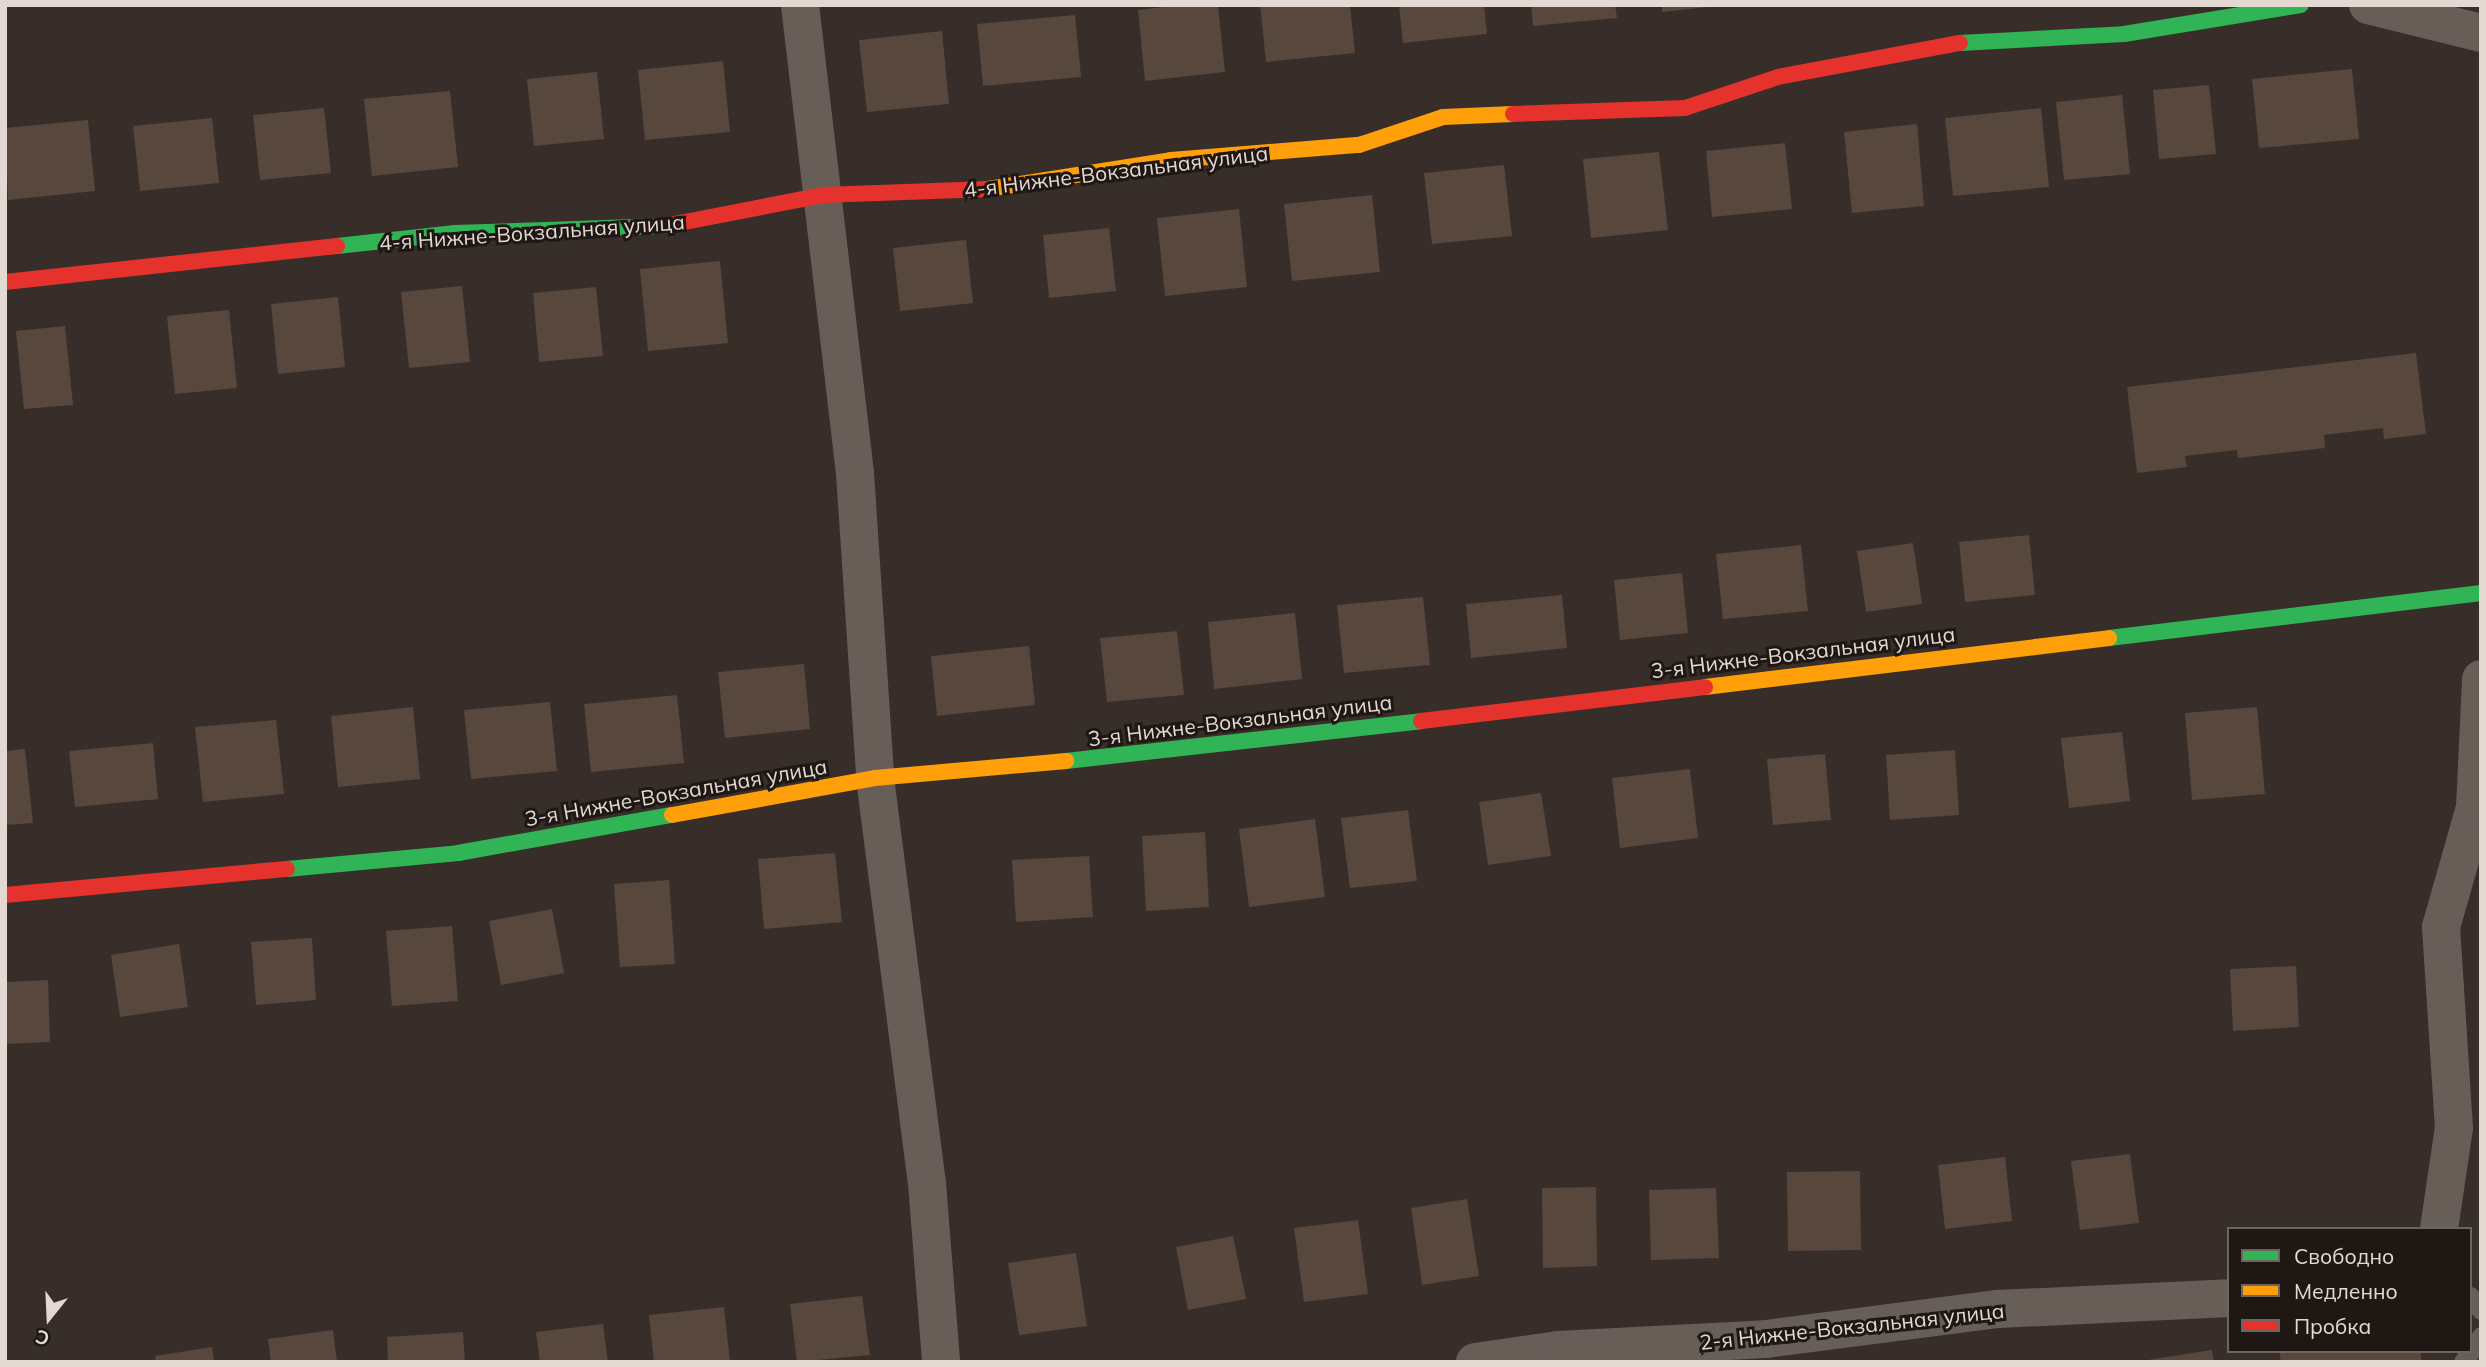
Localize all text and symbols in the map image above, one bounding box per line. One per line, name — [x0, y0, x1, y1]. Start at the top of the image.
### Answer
street label: 4-я Нижне-Вокзальная улица — [962, 140, 1270, 202]
street label: 4-я Нижне-Вокзальная улица — [378, 209, 686, 255]
street label: 3-я Нижне-Вокзальная улица — [1649, 621, 1957, 683]
street label: 3-я Нижне-Вокзальная улица — [1086, 689, 1394, 751]
street label: 3-я Нижне-Вокзальная улица — [523, 753, 829, 831]
legend — [2227, 1227, 2472, 1353]
text: Свободно — [2294, 1243, 2394, 1269]
text: Медленно — [2294, 1278, 2398, 1304]
north arrow — [14, 1283, 84, 1353]
street label: 2-я Нижне-Вокзальная улица — [1698, 1297, 2006, 1355]
text: Пробка — [2294, 1313, 2371, 1339]
text: С — [33, 1325, 52, 1351]

